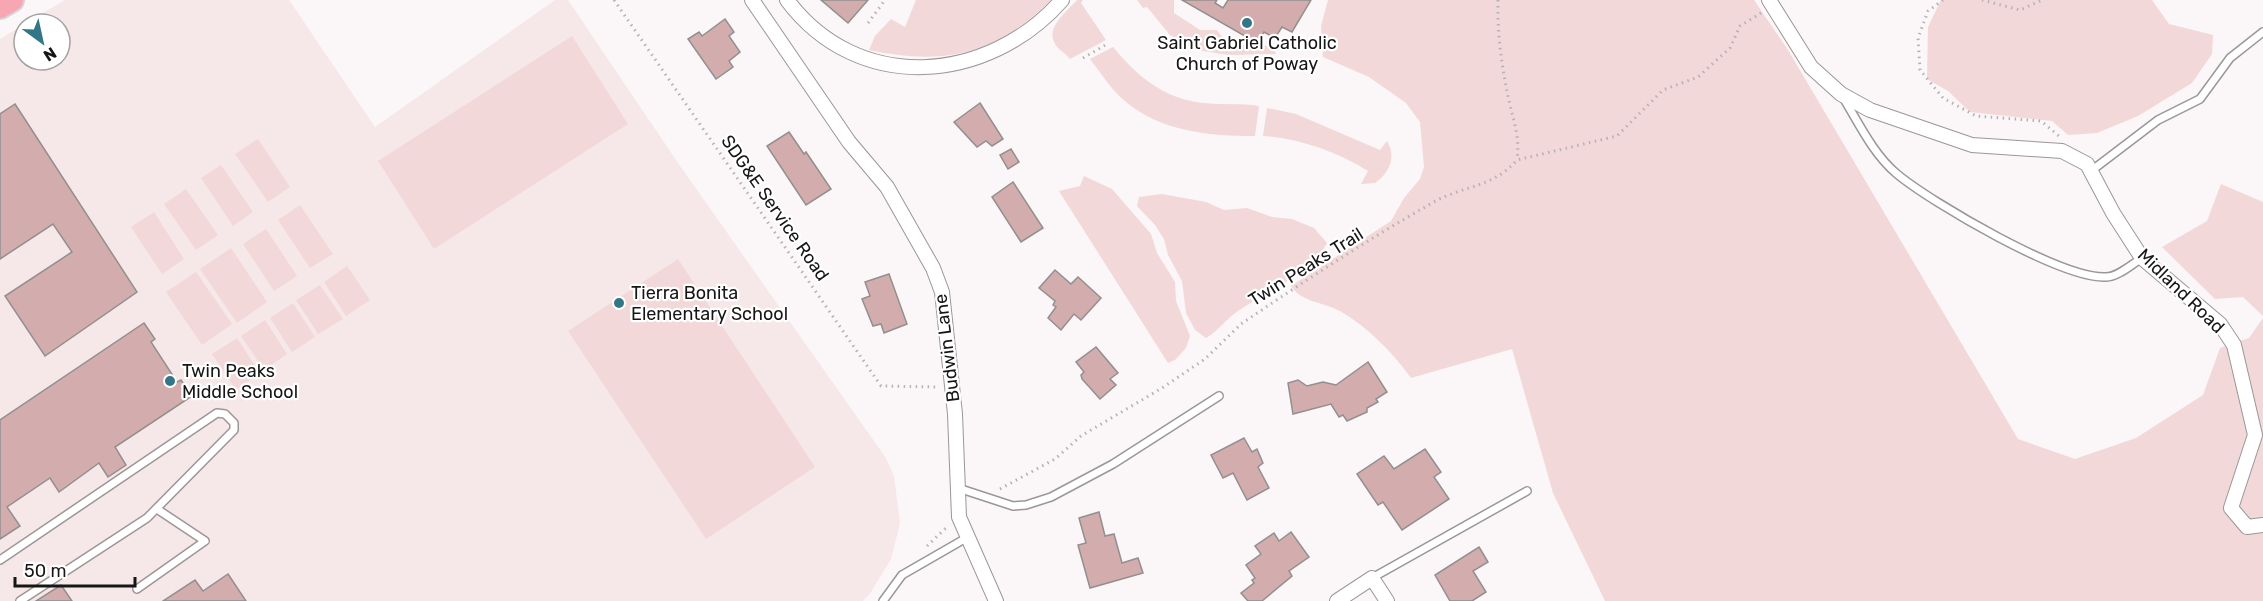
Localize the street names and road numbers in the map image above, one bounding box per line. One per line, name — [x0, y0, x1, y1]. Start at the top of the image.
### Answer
street label: SDG&E Service Road — [716, 131, 834, 285]
street label: Twin Peaks Trail — [1245, 223, 1367, 311]
street label: Midland Road — [2133, 244, 2229, 338]
street label: Budwin Lane — [929, 293, 965, 403]

